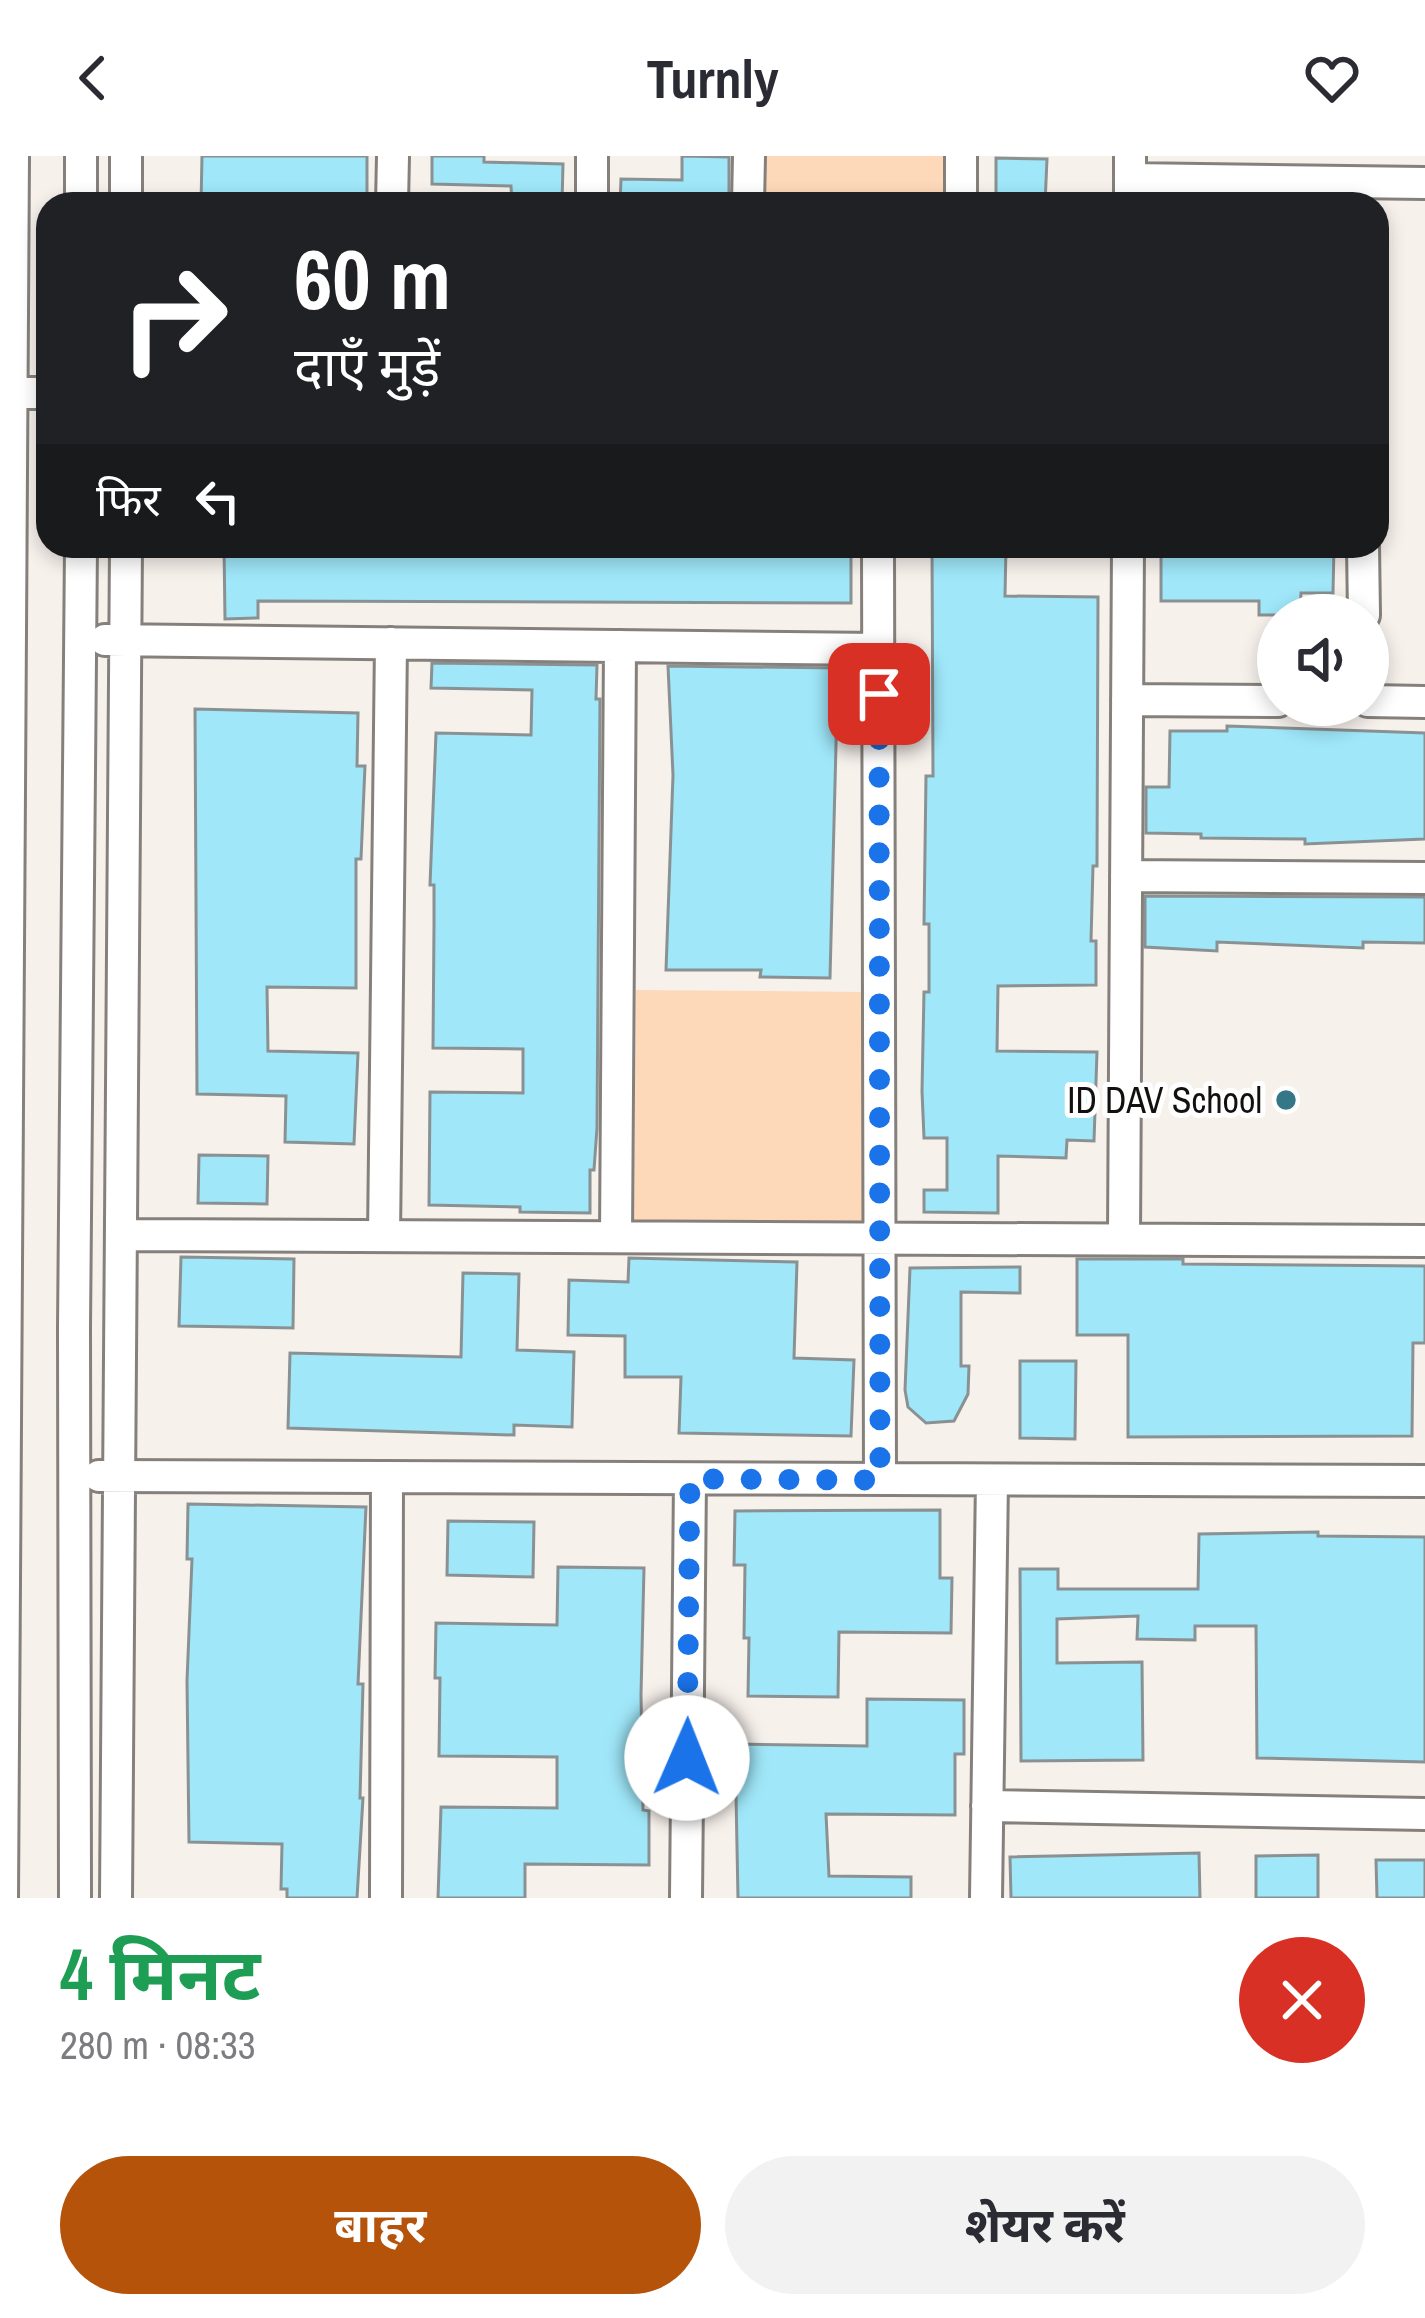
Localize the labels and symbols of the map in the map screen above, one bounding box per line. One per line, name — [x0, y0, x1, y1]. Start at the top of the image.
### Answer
pin — [828, 643, 930, 745]
place label: ID DAV School — [1067, 1076, 1262, 1124]
marker: ID DAV School — [1273, 1087, 1299, 1113]
position arrow — [624, 1695, 750, 1821]

